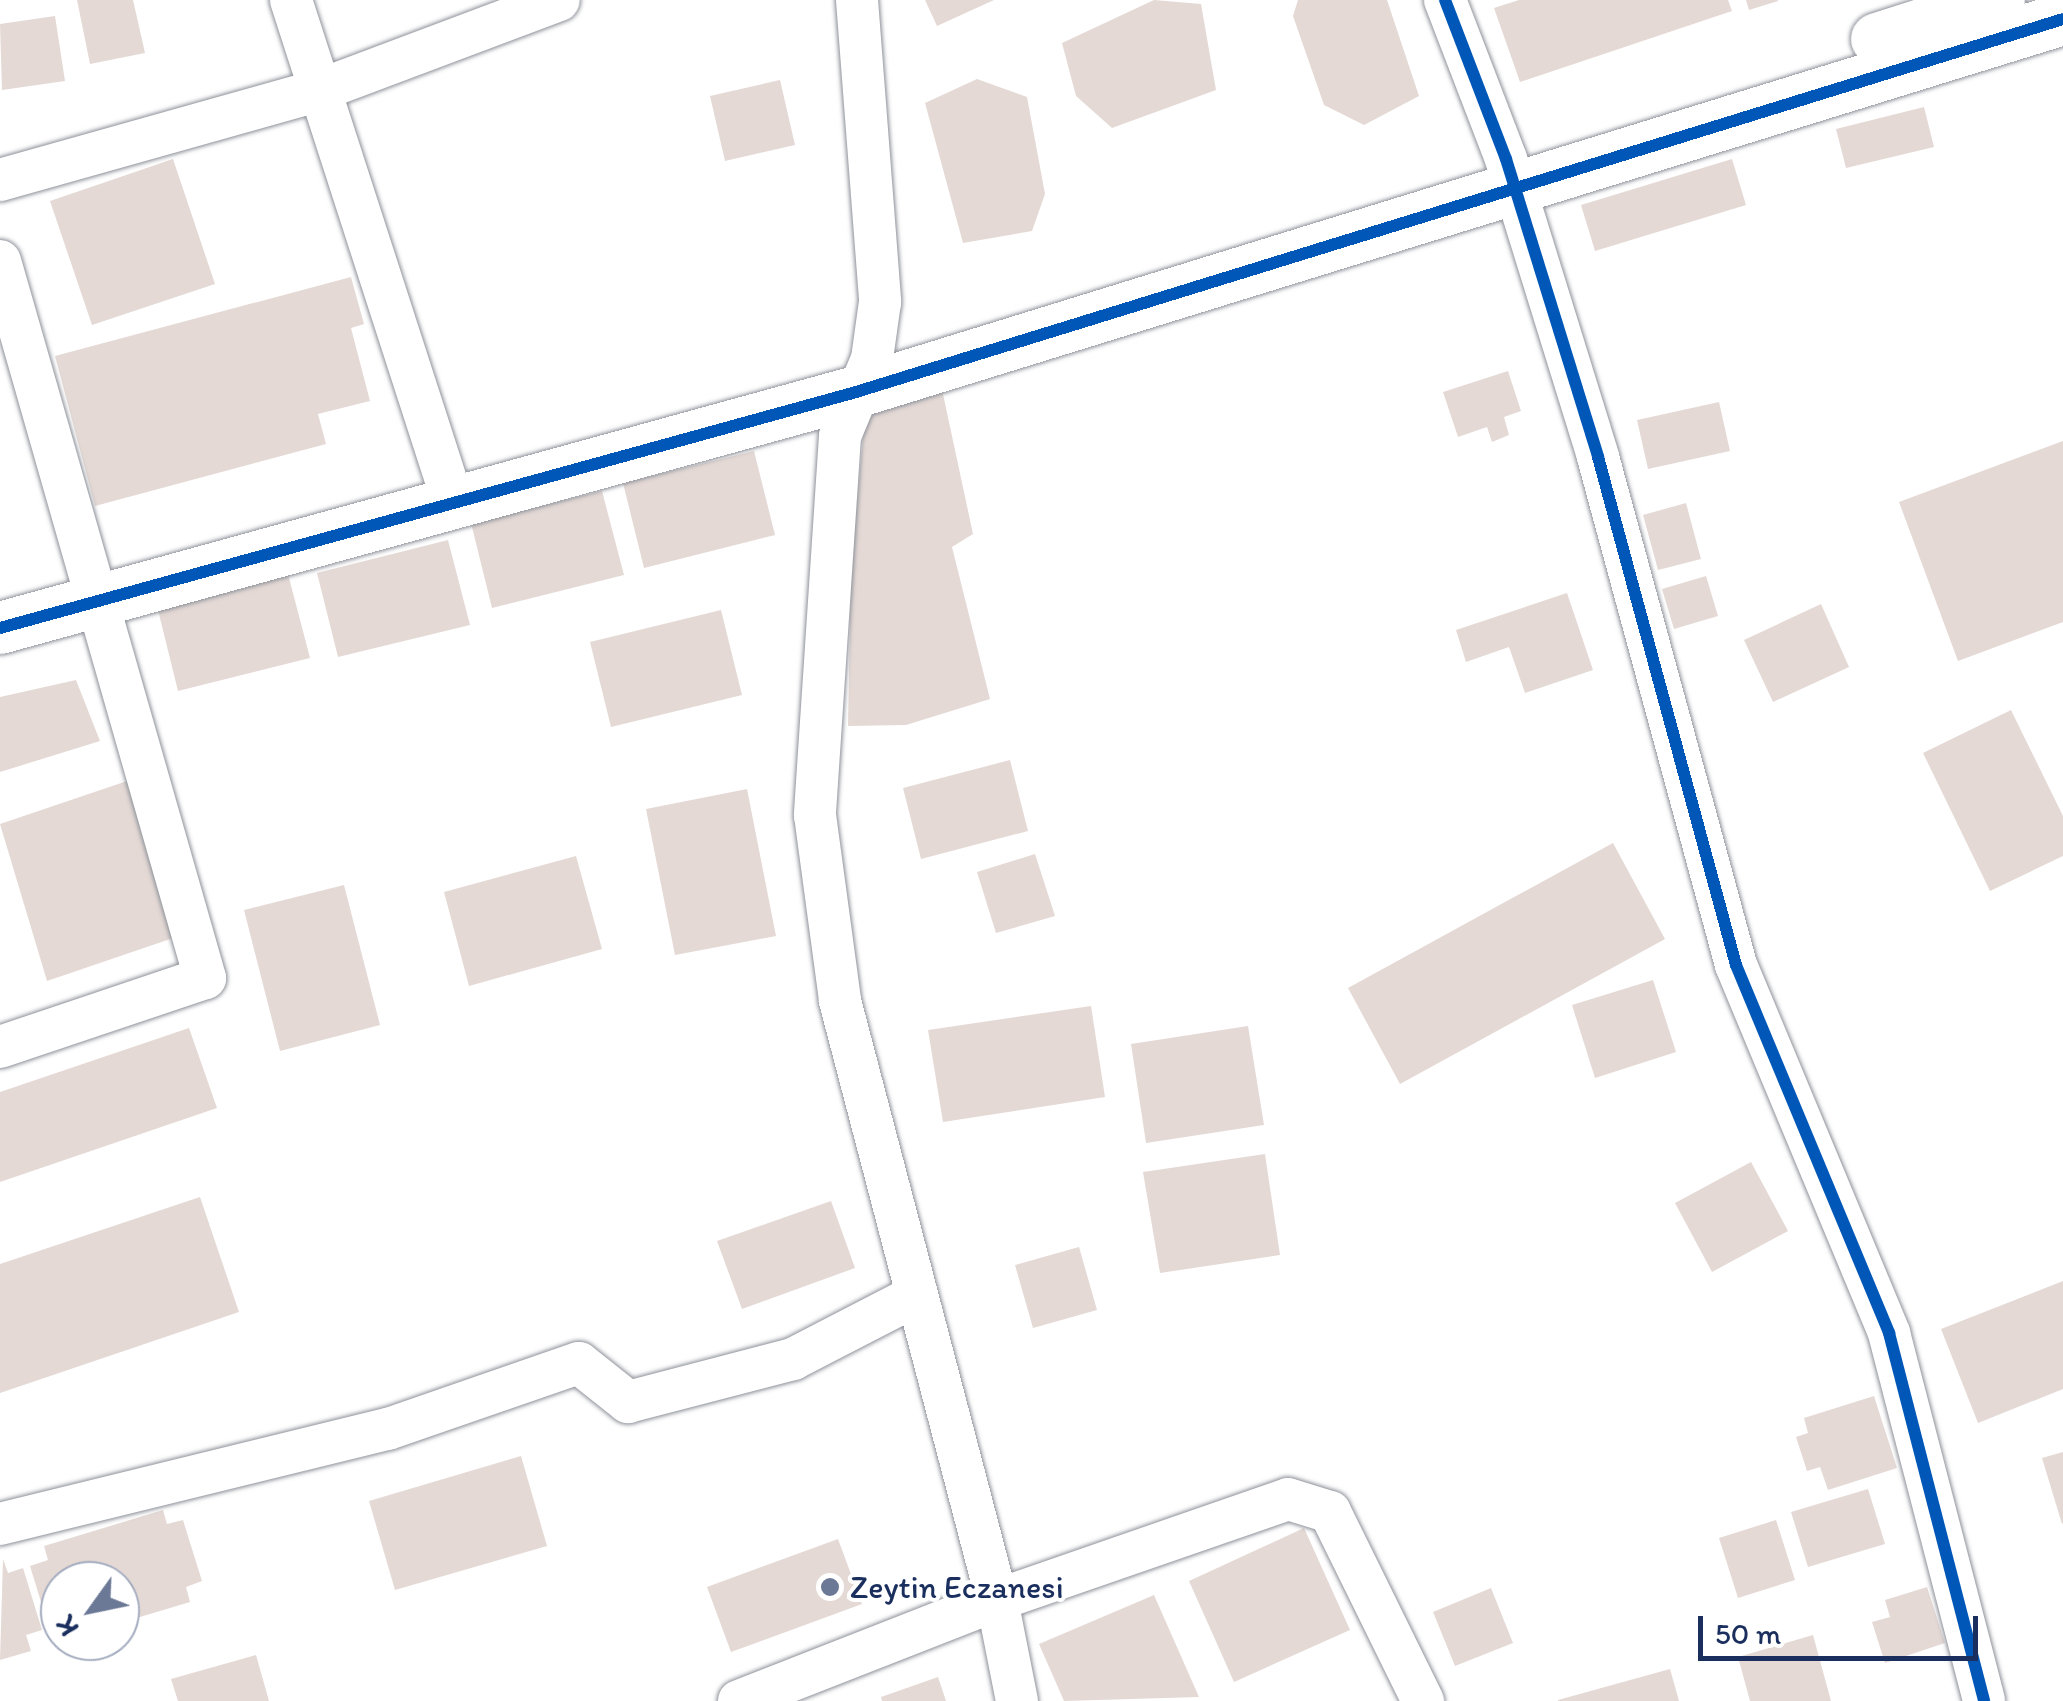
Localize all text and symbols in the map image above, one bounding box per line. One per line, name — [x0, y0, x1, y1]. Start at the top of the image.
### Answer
north arrow — [40, 1561, 140, 1661]
place label: Zeytin Eczanesi — [850, 1568, 1064, 1606]
marker: Zeytin Eczanesi — [819, 1576, 841, 1598]
scale bar — [1703, 1596, 1983, 1658]
text: K — [47, 1609, 86, 1643]
text: 50 m — [1715, 1615, 1781, 1652]

